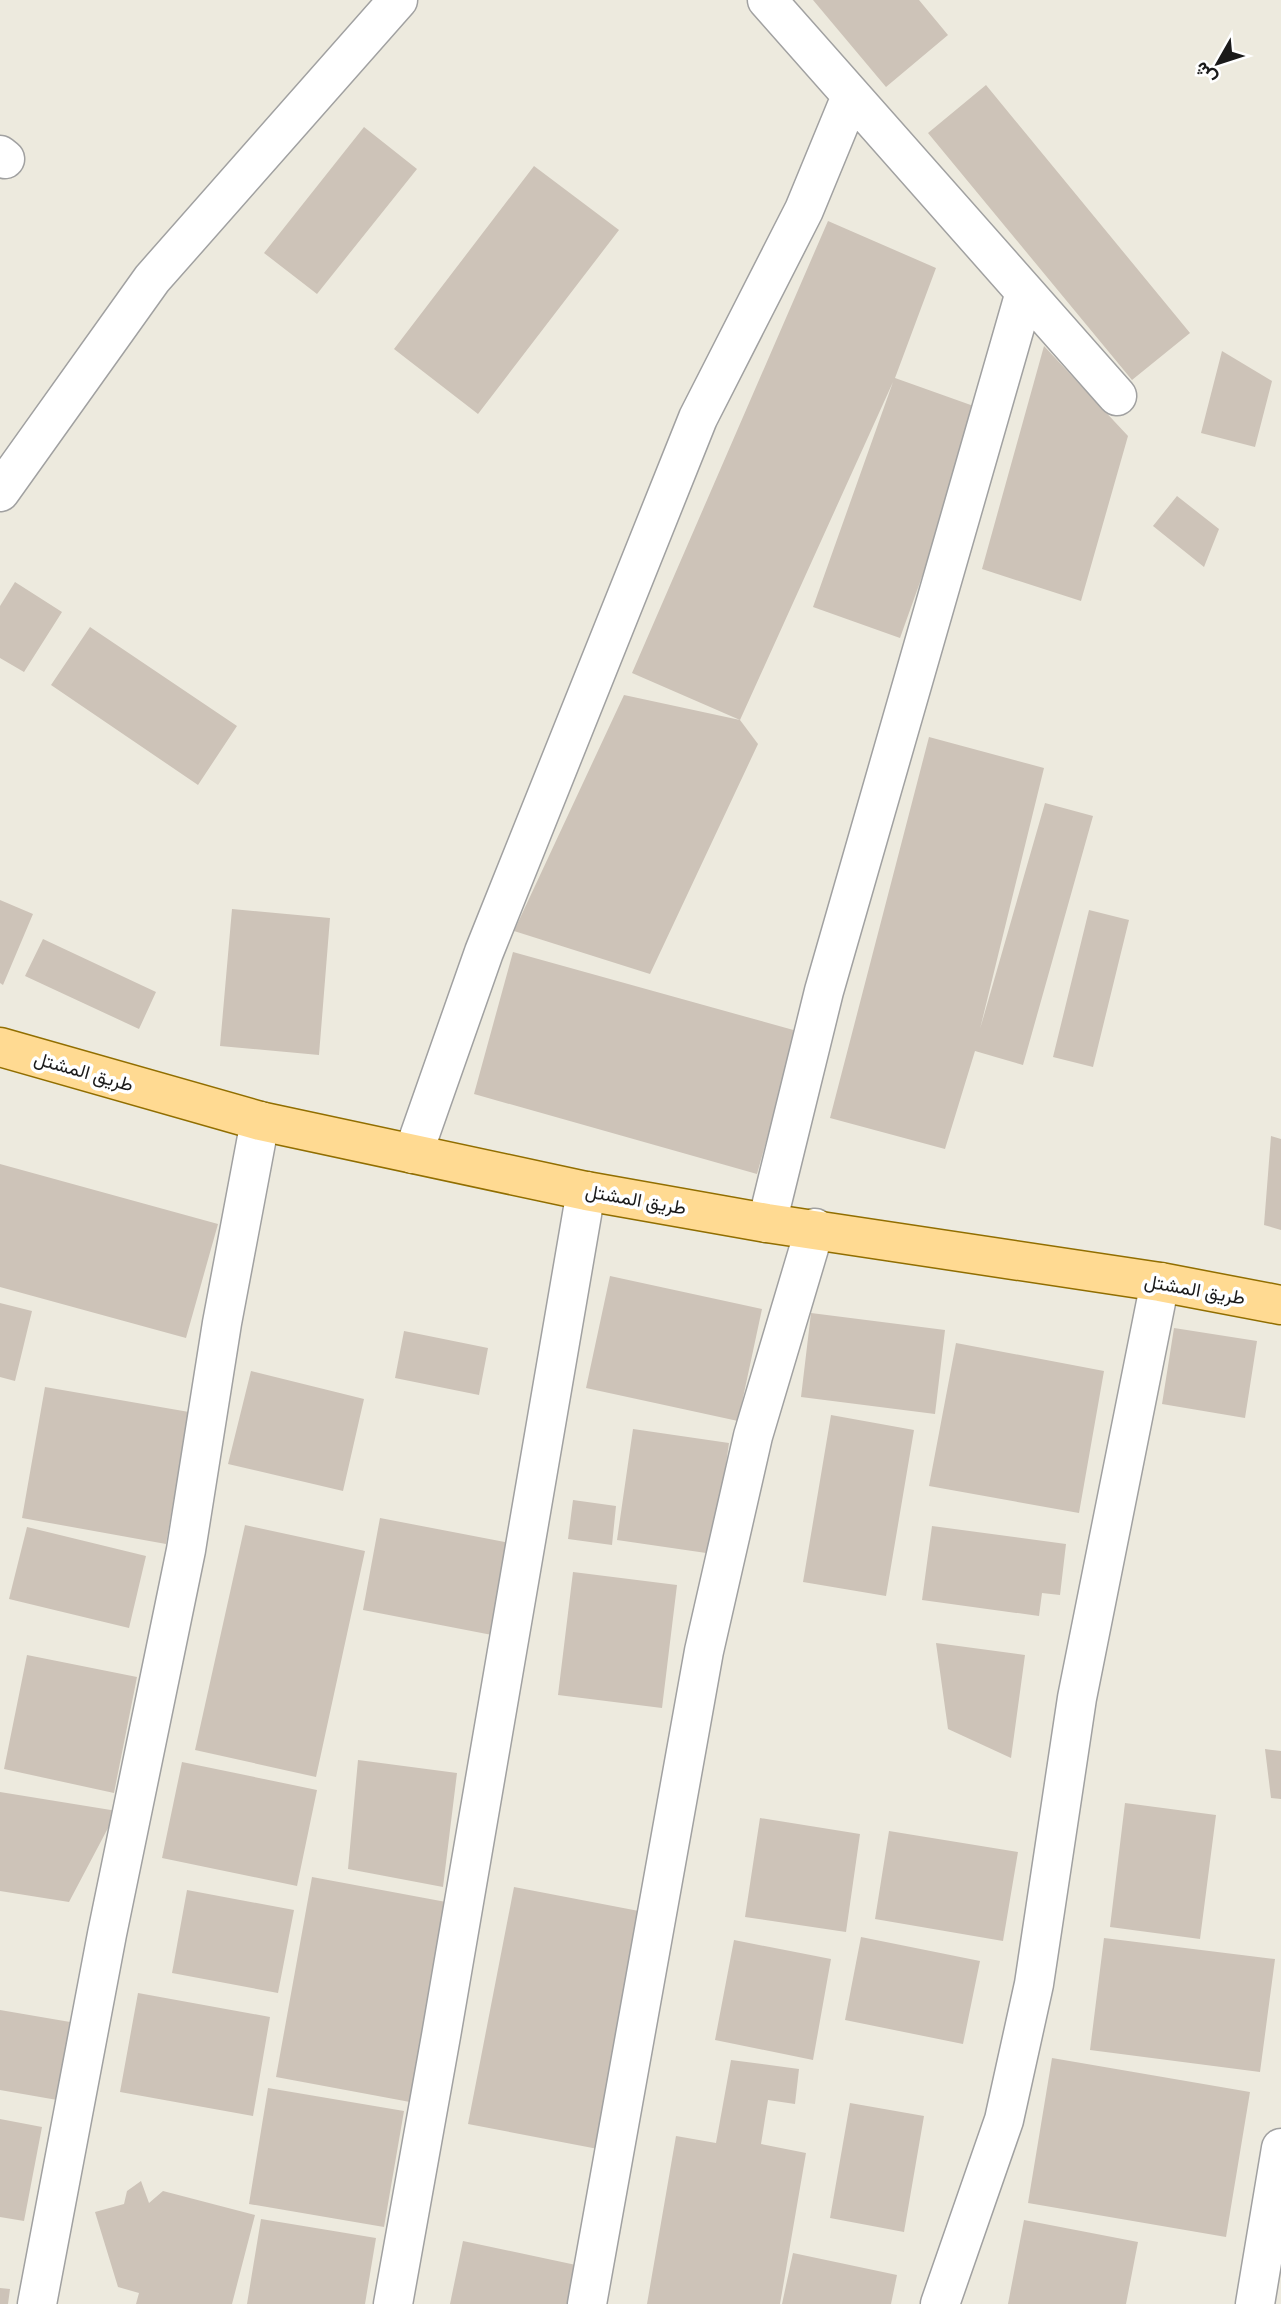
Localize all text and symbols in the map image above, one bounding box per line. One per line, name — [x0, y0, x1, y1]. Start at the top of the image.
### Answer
north arrow — [1183, 28, 1253, 98]
text: ش — [1189, 57, 1221, 89]
street label: طريق المشتل — [32, 1046, 136, 1097]
street label: طريق المشتل — [584, 1179, 688, 1220]
street label: طريق المشتل — [1143, 1269, 1247, 1310]

